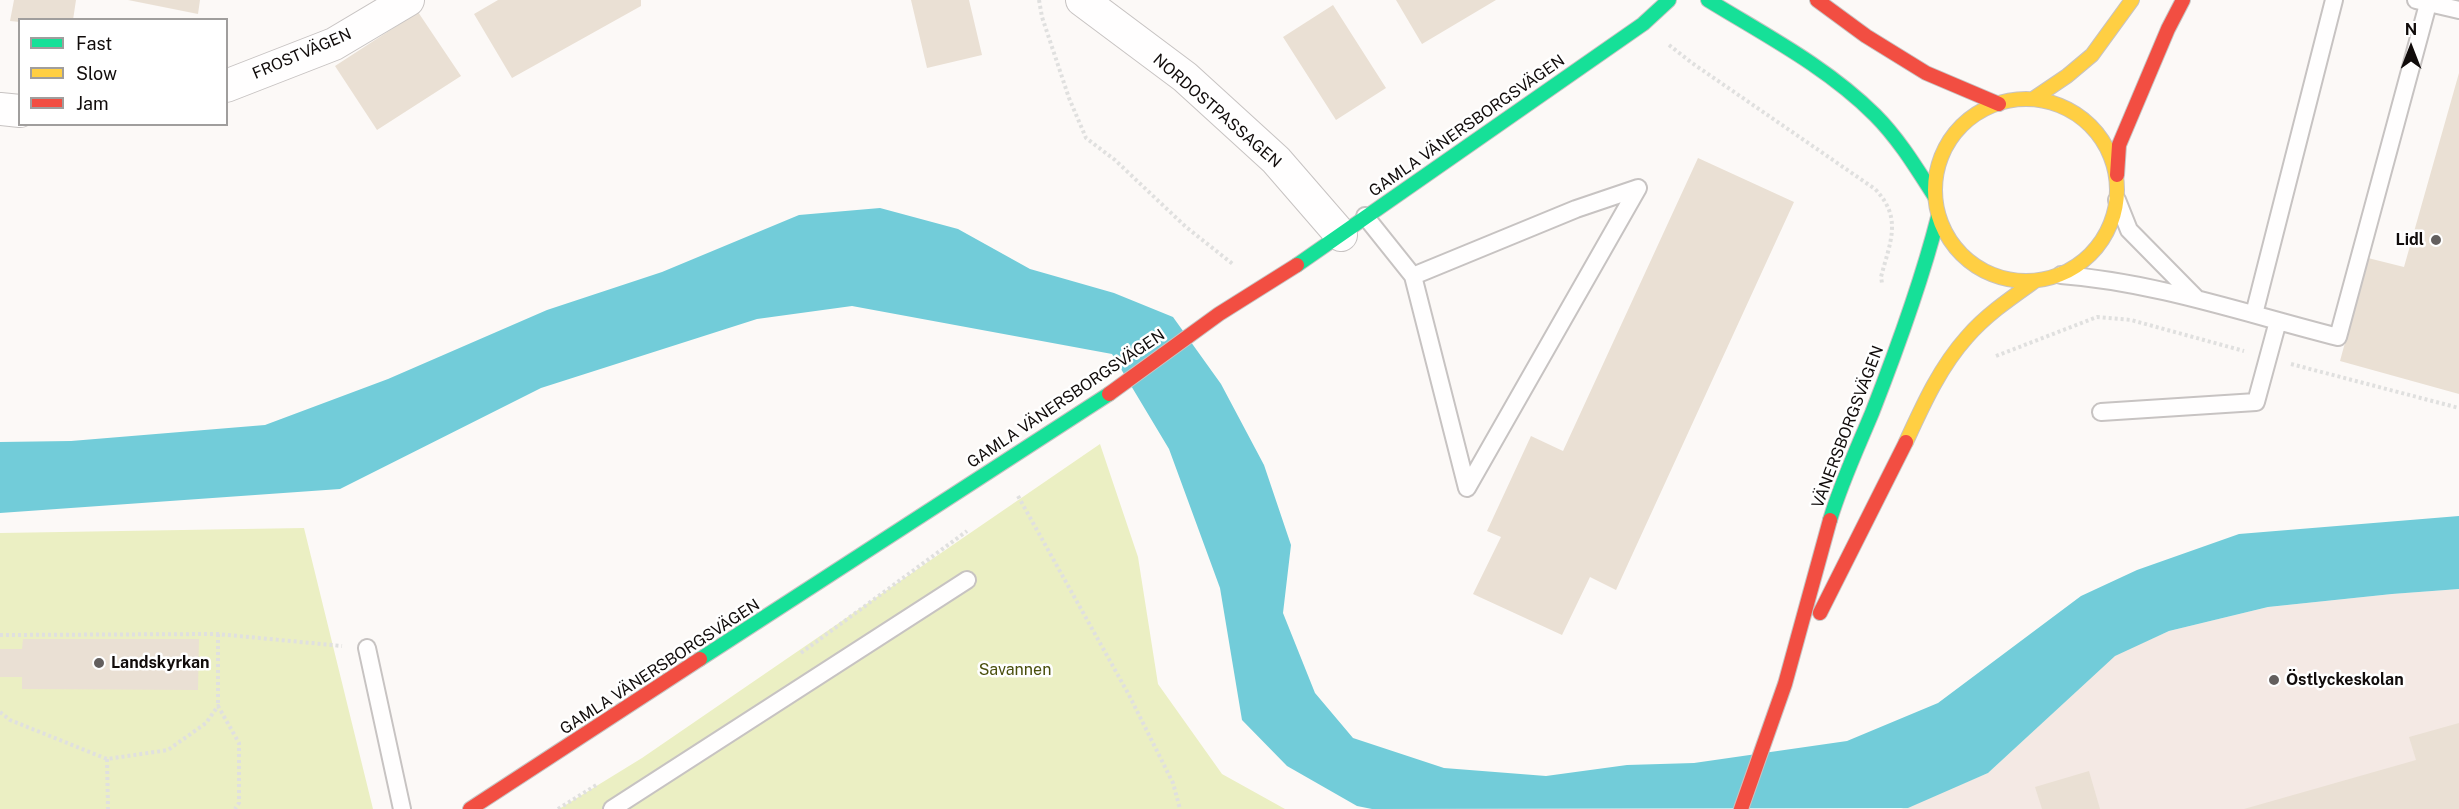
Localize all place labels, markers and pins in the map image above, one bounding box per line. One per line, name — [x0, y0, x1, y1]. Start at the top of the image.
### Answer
place label: Lidl — [2395, 230, 2424, 250]
marker: Lidl — [2429, 233, 2443, 247]
place label: Landskyrkan — [111, 653, 210, 673]
marker: Landskyrkan — [92, 656, 106, 670]
place label: Östlyckeskolan — [2286, 670, 2404, 690]
marker: Östlyckeskolan — [2267, 673, 2281, 687]

